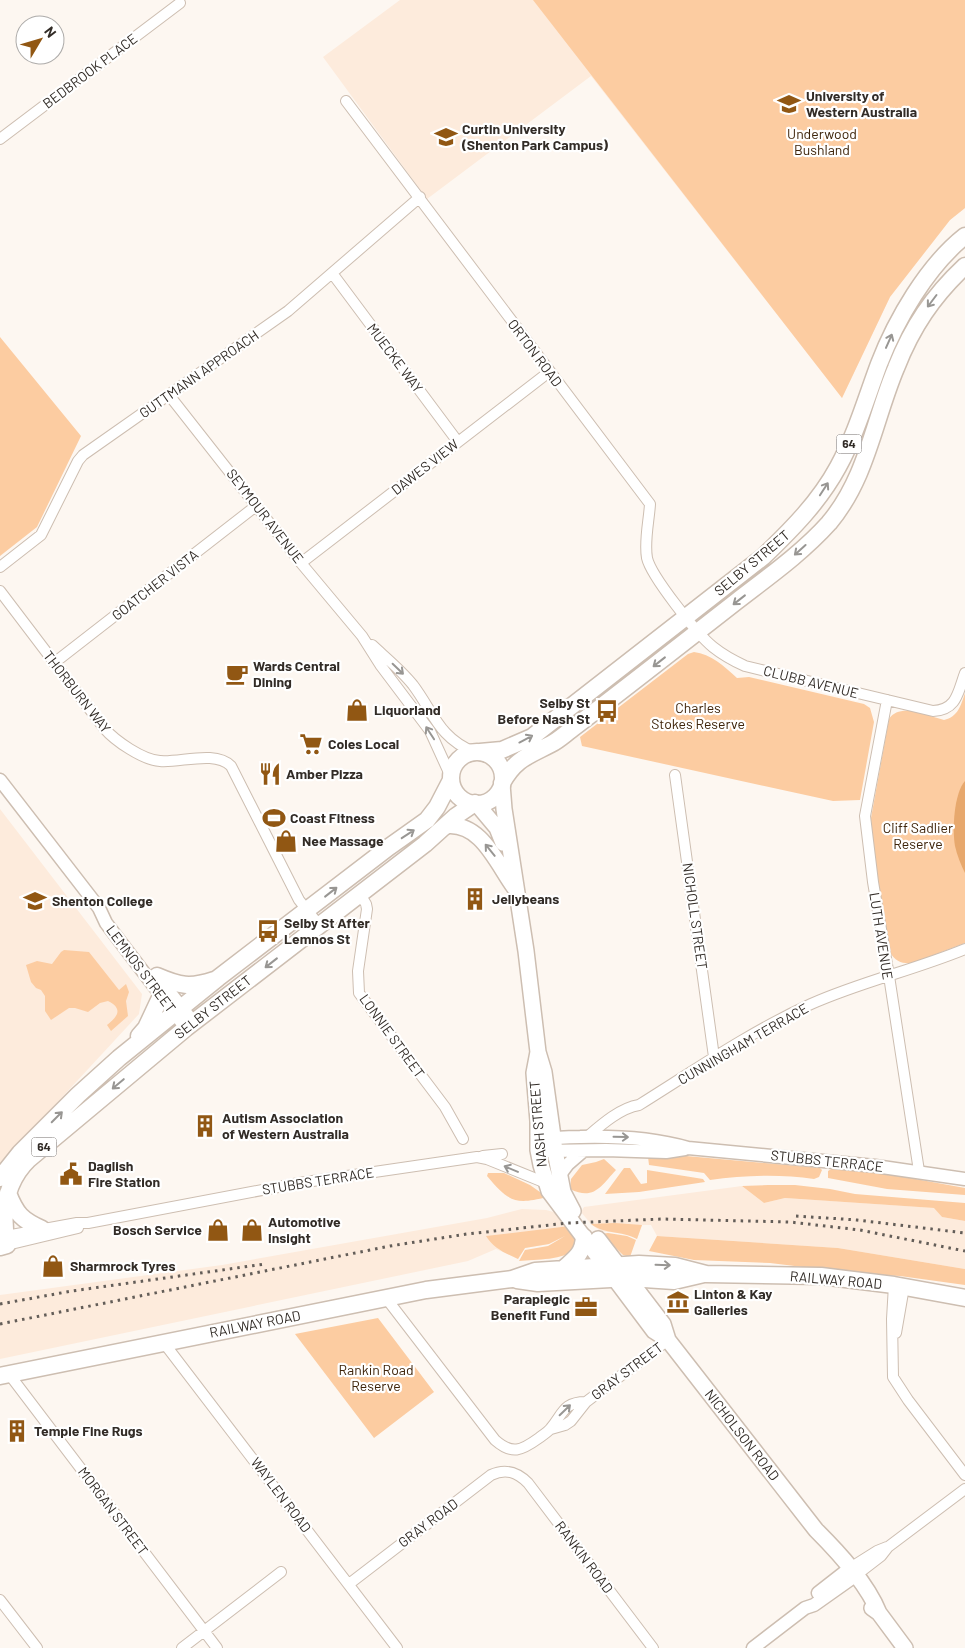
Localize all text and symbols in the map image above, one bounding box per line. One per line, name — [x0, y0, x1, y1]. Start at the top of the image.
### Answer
north arrow — [15, 15, 65, 65]
text: N — [41, 23, 60, 41]
street label: BEDBROOK PLACE — [39, 29, 140, 112]
place label: University of Western Australia — [806, 87, 917, 120]
school or university icon: University of Western Australia — [776, 91, 802, 117]
place label: Curtin University (Shenton Park Campus) — [461, 120, 608, 153]
school or university icon: Curtin University (Shenton Park Campus) — [433, 124, 459, 150]
park label: Underwood Bushland — [787, 125, 857, 158]
one-way arrow — [927, 295, 938, 308]
street label: ORTON ROAD — [505, 316, 566, 390]
street label: MUECKE WAY — [364, 320, 427, 396]
street label: GUTTMANN APPROACH — [136, 326, 262, 421]
one-way arrow — [885, 334, 895, 349]
road number: 64 — [836, 434, 862, 454]
street label: DAWES VIEW — [388, 435, 462, 498]
street label: SEYMOUR AVENUE — [223, 465, 308, 566]
one-way arrow — [819, 482, 830, 496]
street label: SELBY STREET — [711, 526, 793, 599]
one-way arrow — [794, 544, 807, 555]
street label: GOATCHER VISTA — [108, 545, 202, 624]
one-way arrow — [733, 594, 746, 605]
street label: THORBURN WAY — [40, 647, 115, 736]
one-way arrow — [653, 656, 666, 667]
place label: Wards Central Dining — [253, 657, 340, 690]
cafe icon: Wards Central Dining — [224, 661, 250, 687]
street label: CLUBB AVENUE — [762, 662, 860, 702]
one-way arrow — [392, 663, 404, 675]
place label: Selby St Before Nash St — [498, 694, 590, 727]
shop icon: Liquorland — [344, 697, 370, 723]
bus stop icon: Selby St Before Nash St — [594, 698, 620, 724]
park label: Charles Stokes Reserve — [651, 699, 745, 732]
place label: Liquorland — [374, 701, 441, 718]
one-way arrow — [425, 726, 435, 740]
supermarket icon: Coles Local — [298, 731, 324, 757]
one-way arrow — [519, 734, 533, 744]
place label: Coles Local — [328, 735, 399, 752]
restaurant icon: Amber Pizza — [257, 761, 283, 787]
place label: Amber Pizza — [286, 765, 363, 782]
sports icon: Coast Fitness — [261, 805, 287, 831]
place label: Coast Fitness — [290, 809, 375, 826]
park label: Cliff Sadlier Reserve — [883, 819, 953, 852]
shop icon: Nee Massage — [273, 828, 299, 854]
one-way arrow — [400, 829, 414, 839]
place label: Nee Massage — [302, 832, 384, 849]
one-way arrow — [484, 843, 495, 856]
street label: NICHOLL STREET — [680, 862, 711, 970]
one-way arrow — [324, 886, 337, 897]
building icon: Jellybeans — [462, 886, 488, 912]
school or university icon: Shenton College — [22, 888, 48, 914]
place label: Jellybeans — [492, 890, 559, 907]
street label: LUTH AVENUE — [866, 891, 897, 981]
place label: Shenton College — [52, 892, 153, 909]
place label: Selby St After Lemnos St — [284, 914, 371, 947]
bus stop icon: Selby St After Lemnos St — [255, 918, 281, 944]
street label: LEMNOS STREET — [103, 922, 180, 1016]
one-way arrow — [264, 958, 278, 968]
street label: SELBY STREET — [171, 971, 255, 1042]
street label: LONNIE STREET — [356, 990, 429, 1081]
street label: CUNNINGHAM TERRACE — [674, 999, 811, 1088]
one-way arrow — [112, 1078, 125, 1089]
street label: NASH STREET — [525, 1080, 550, 1168]
place label: Autism Association of Western Australia — [222, 1109, 349, 1142]
one-way arrow — [51, 1110, 63, 1123]
building icon: Autism Association of Western Australia — [192, 1113, 218, 1139]
one-way arrow — [613, 1132, 629, 1142]
road number: 64 — [32, 1138, 56, 1156]
street label: STUBBS TERRACE — [770, 1146, 884, 1175]
place label: Daglish Fire Station — [88, 1157, 160, 1190]
public building icon: Daglish Fire Station — [58, 1161, 84, 1187]
street label: STUBBS TERRACE — [261, 1163, 375, 1198]
one-way arrow — [504, 1164, 519, 1174]
place label: Automotive Insight — [268, 1213, 341, 1246]
shop icon: Bosch Service — [205, 1217, 231, 1243]
shop icon: Automotive Insight — [239, 1217, 265, 1243]
place label: Bosch Service — [113, 1221, 202, 1238]
shop icon: Sharmrock Tyres — [40, 1253, 66, 1279]
place label: Sharmrock Tyres — [70, 1257, 175, 1274]
one-way arrow — [654, 1260, 670, 1270]
street label: RAILWAY ROAD — [789, 1267, 883, 1292]
place label: Linton & Kay Galleries — [694, 1285, 772, 1318]
museum icon: Linton & Kay Galleries — [665, 1289, 691, 1315]
place label: Paraplegic Benefit Fund — [491, 1290, 570, 1323]
office icon: Paraplegic Benefit Fund — [573, 1294, 599, 1320]
street label: RAILWAY ROAD — [208, 1306, 302, 1341]
street label: GRAY STREET — [588, 1338, 666, 1403]
park label: Rankin Road Reserve — [338, 1361, 414, 1394]
street label: NICHOLSON ROAD — [702, 1386, 783, 1484]
one-way arrow — [559, 1404, 571, 1416]
building icon: Temple Fine Rugs — [4, 1418, 30, 1444]
place label: Temple Fine Rugs — [34, 1422, 143, 1439]
street label: WAYLEN ROAD — [248, 1454, 315, 1536]
street label: MORGAN STREET — [75, 1463, 152, 1558]
street label: GRAY ROAD — [395, 1495, 461, 1551]
street label: RANKIN ROAD — [552, 1517, 617, 1596]

